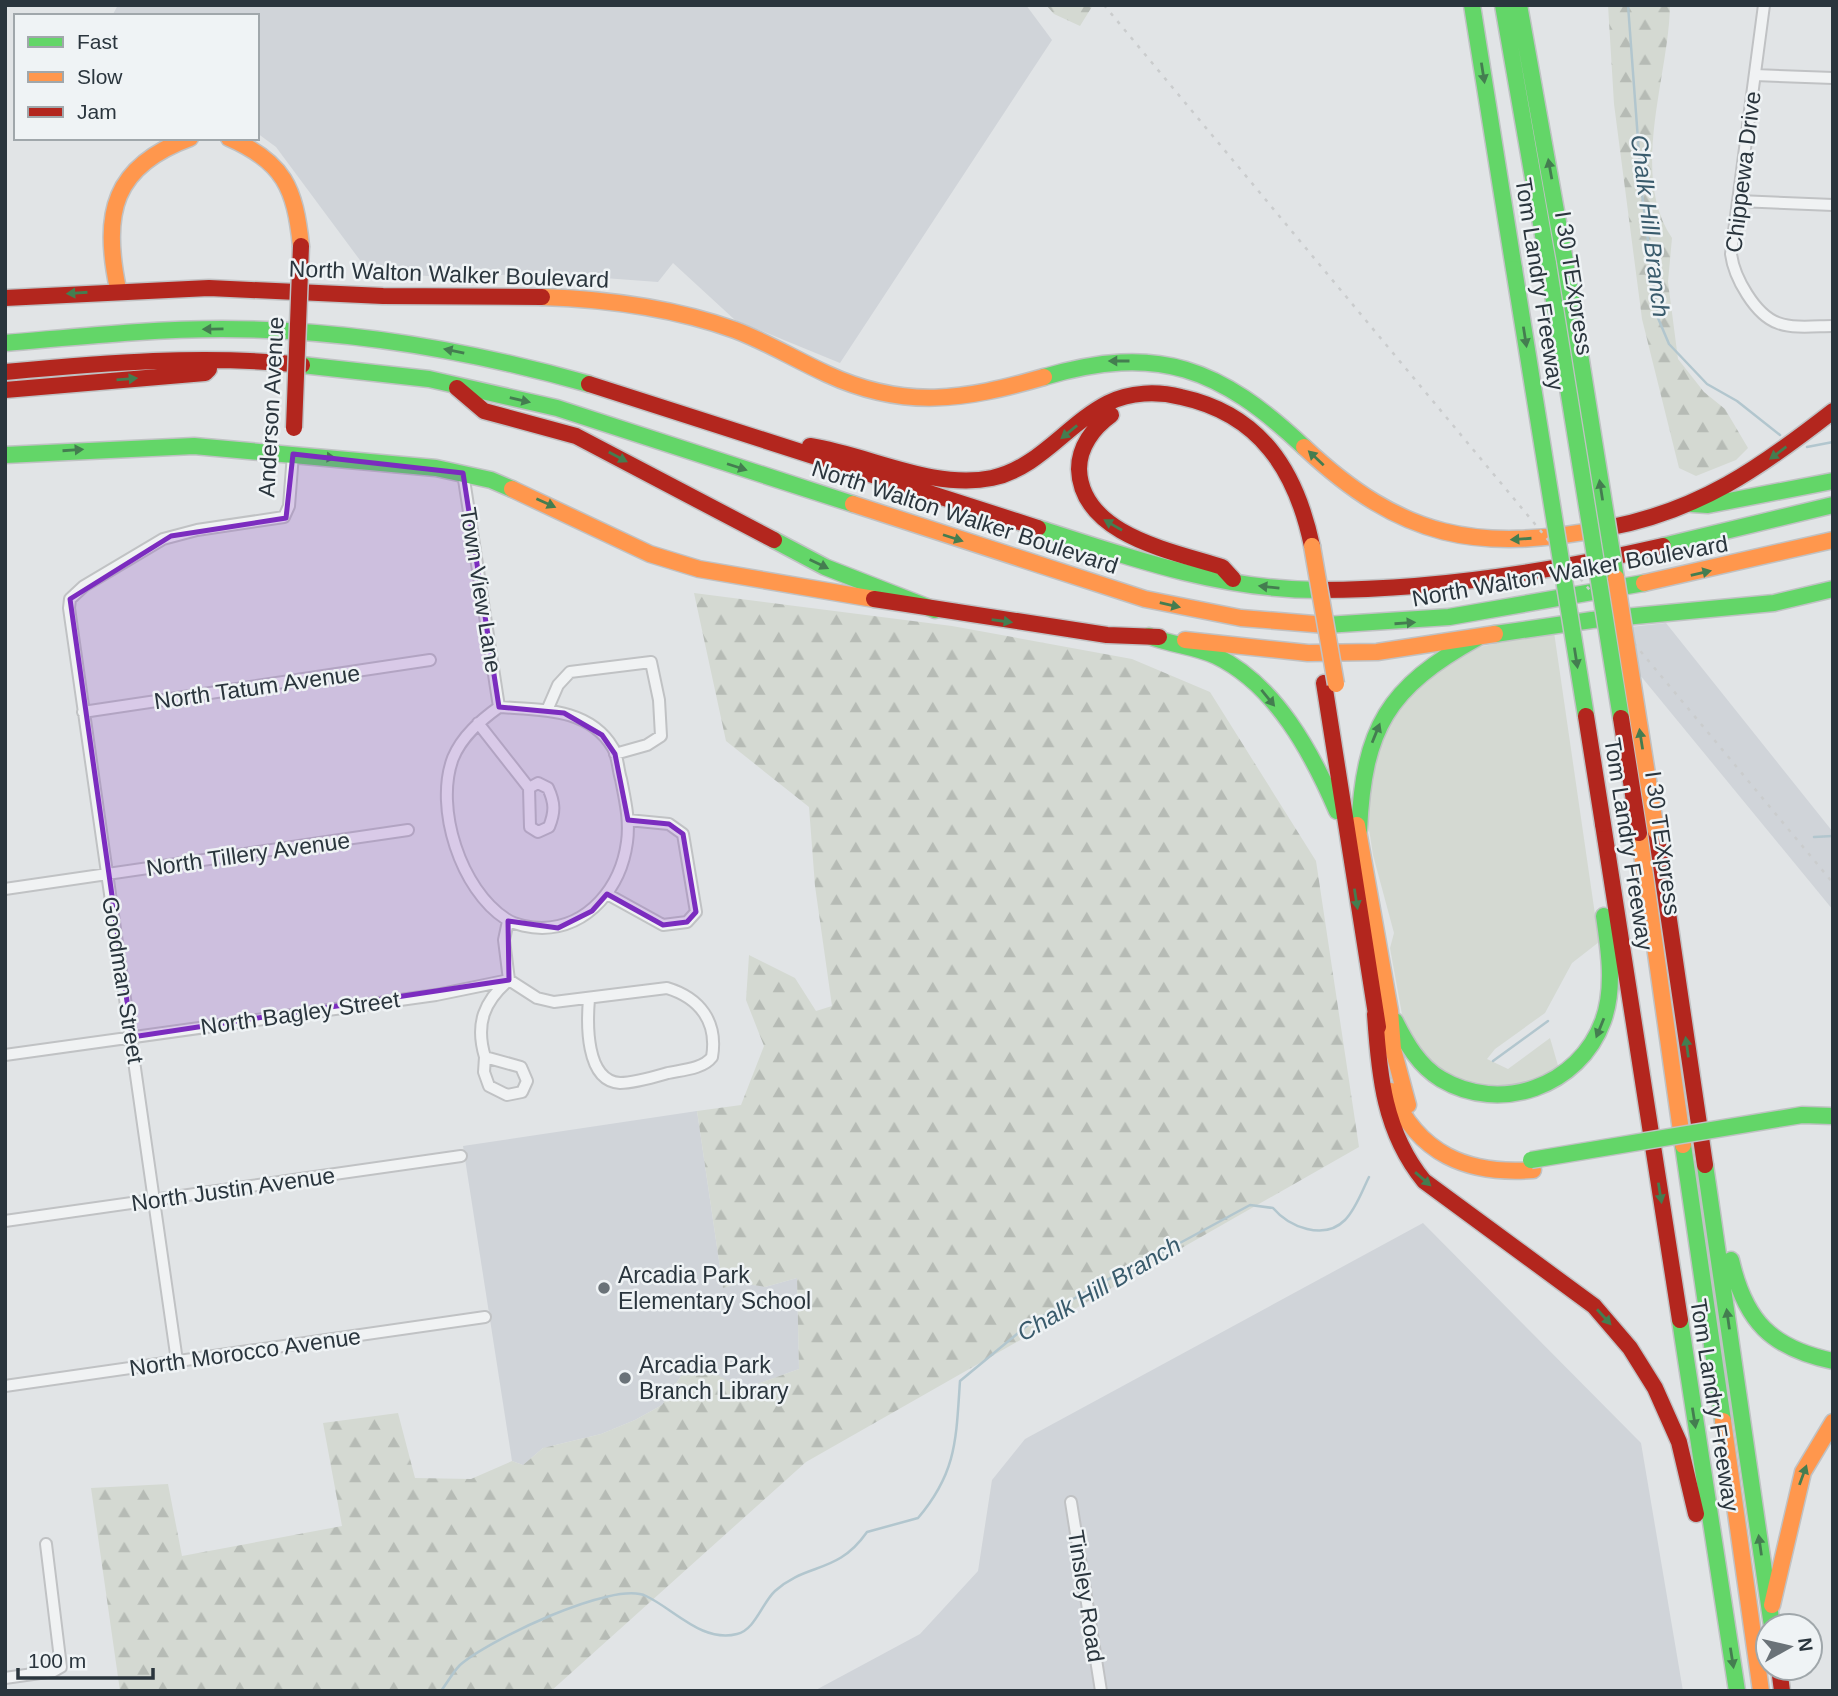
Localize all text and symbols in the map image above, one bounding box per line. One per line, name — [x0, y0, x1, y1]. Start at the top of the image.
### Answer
legend — [14, 14, 259, 140]
text: Fast — [77, 30, 118, 53]
one-way arrow — [1478, 62, 1489, 84]
text: Slow — [77, 65, 123, 88]
street label: Chippewa Drive — [1720, 90, 1766, 254]
text: Jam — [77, 100, 117, 123]
water label: Chalk Hill Branch — [1626, 133, 1675, 319]
one-way arrow — [1545, 158, 1556, 180]
street label: Tom Landry Freeway — [1510, 176, 1570, 393]
street label: I 30 TEXpress — [1550, 209, 1598, 357]
street label: North Walton Walker Boulevard — [288, 255, 610, 293]
one-way arrow — [66, 287, 88, 298]
street label: Anderson Avenue — [253, 316, 289, 498]
one-way arrow — [202, 323, 224, 335]
one-way arrow — [1520, 326, 1531, 348]
one-way arrow — [443, 345, 465, 356]
one-way arrow — [1107, 355, 1129, 367]
one-way arrow — [116, 373, 138, 384]
one-way arrow — [509, 395, 531, 406]
one-way arrow — [1061, 424, 1078, 439]
one-way arrow — [63, 444, 85, 455]
one-way arrow — [1770, 445, 1788, 460]
one-way arrow — [1308, 450, 1325, 466]
one-way arrow — [608, 451, 628, 463]
one-way arrow — [314, 452, 336, 463]
street label: North Walton Walker Boulevard — [809, 455, 1121, 579]
one-way arrow — [727, 462, 748, 472]
one-way arrow — [1595, 479, 1606, 501]
one-way arrow — [536, 497, 556, 509]
street label: Town View Lane — [455, 505, 507, 675]
one-way arrow — [1104, 519, 1123, 531]
street label: North Walton Walker Boulevard — [1410, 530, 1730, 612]
one-way arrow — [943, 533, 964, 544]
one-way arrow — [1509, 534, 1531, 545]
one-way arrow — [809, 558, 829, 569]
one-way arrow — [1690, 567, 1712, 578]
one-way arrow — [1258, 581, 1280, 592]
one-way arrow — [1159, 600, 1181, 611]
one-way arrow — [991, 616, 1013, 627]
one-way arrow — [1394, 617, 1416, 628]
one-way arrow — [1571, 647, 1582, 669]
street label: North Tatum Avenue — [152, 660, 362, 714]
one-way arrow — [1260, 688, 1275, 706]
one-way arrow — [1371, 723, 1382, 744]
one-way arrow — [1635, 728, 1646, 750]
street label: Tom Landry Freeway — [1599, 736, 1659, 953]
street label: I 30 TEXpress — [1640, 769, 1686, 917]
street label: North Tillery Avenue — [144, 827, 352, 881]
one-way arrow — [1351, 888, 1362, 910]
street label: Goodman Street — [97, 895, 149, 1066]
street label: North Bagley Street — [199, 986, 402, 1040]
one-way arrow — [1594, 1017, 1605, 1038]
one-way arrow — [1681, 1036, 1692, 1058]
street label: North Justin Avenue — [129, 1162, 337, 1216]
one-way arrow — [1414, 1171, 1432, 1187]
one-way arrow — [1655, 1182, 1666, 1204]
water label: Chalk Hill Branch — [1012, 1231, 1185, 1346]
place label: Arcadia Park Elementary School — [618, 1262, 811, 1314]
marker: Arcadia Park Elementary School — [596, 1280, 612, 1296]
street label: Tom Landry Freeway — [1685, 1297, 1745, 1514]
one-way arrow — [1595, 1308, 1611, 1325]
one-way arrow — [1722, 1308, 1733, 1330]
street label: North Morocco Avenue — [128, 1323, 362, 1381]
place label: Arcadia Park Branch Library — [639, 1352, 789, 1404]
marker: Arcadia Park Branch Library — [617, 1370, 633, 1386]
one-way arrow — [1689, 1407, 1700, 1429]
one-way arrow — [1798, 1464, 1809, 1485]
street label: Tinsley Road — [1063, 1528, 1109, 1664]
one-way arrow — [1754, 1534, 1765, 1556]
north arrow — [1754, 1612, 1824, 1682]
scale bar — [18, 1636, 152, 1680]
text: N — [1794, 1636, 1817, 1653]
one-way arrow — [1727, 1647, 1738, 1669]
text: 100 m — [28, 1649, 86, 1672]

